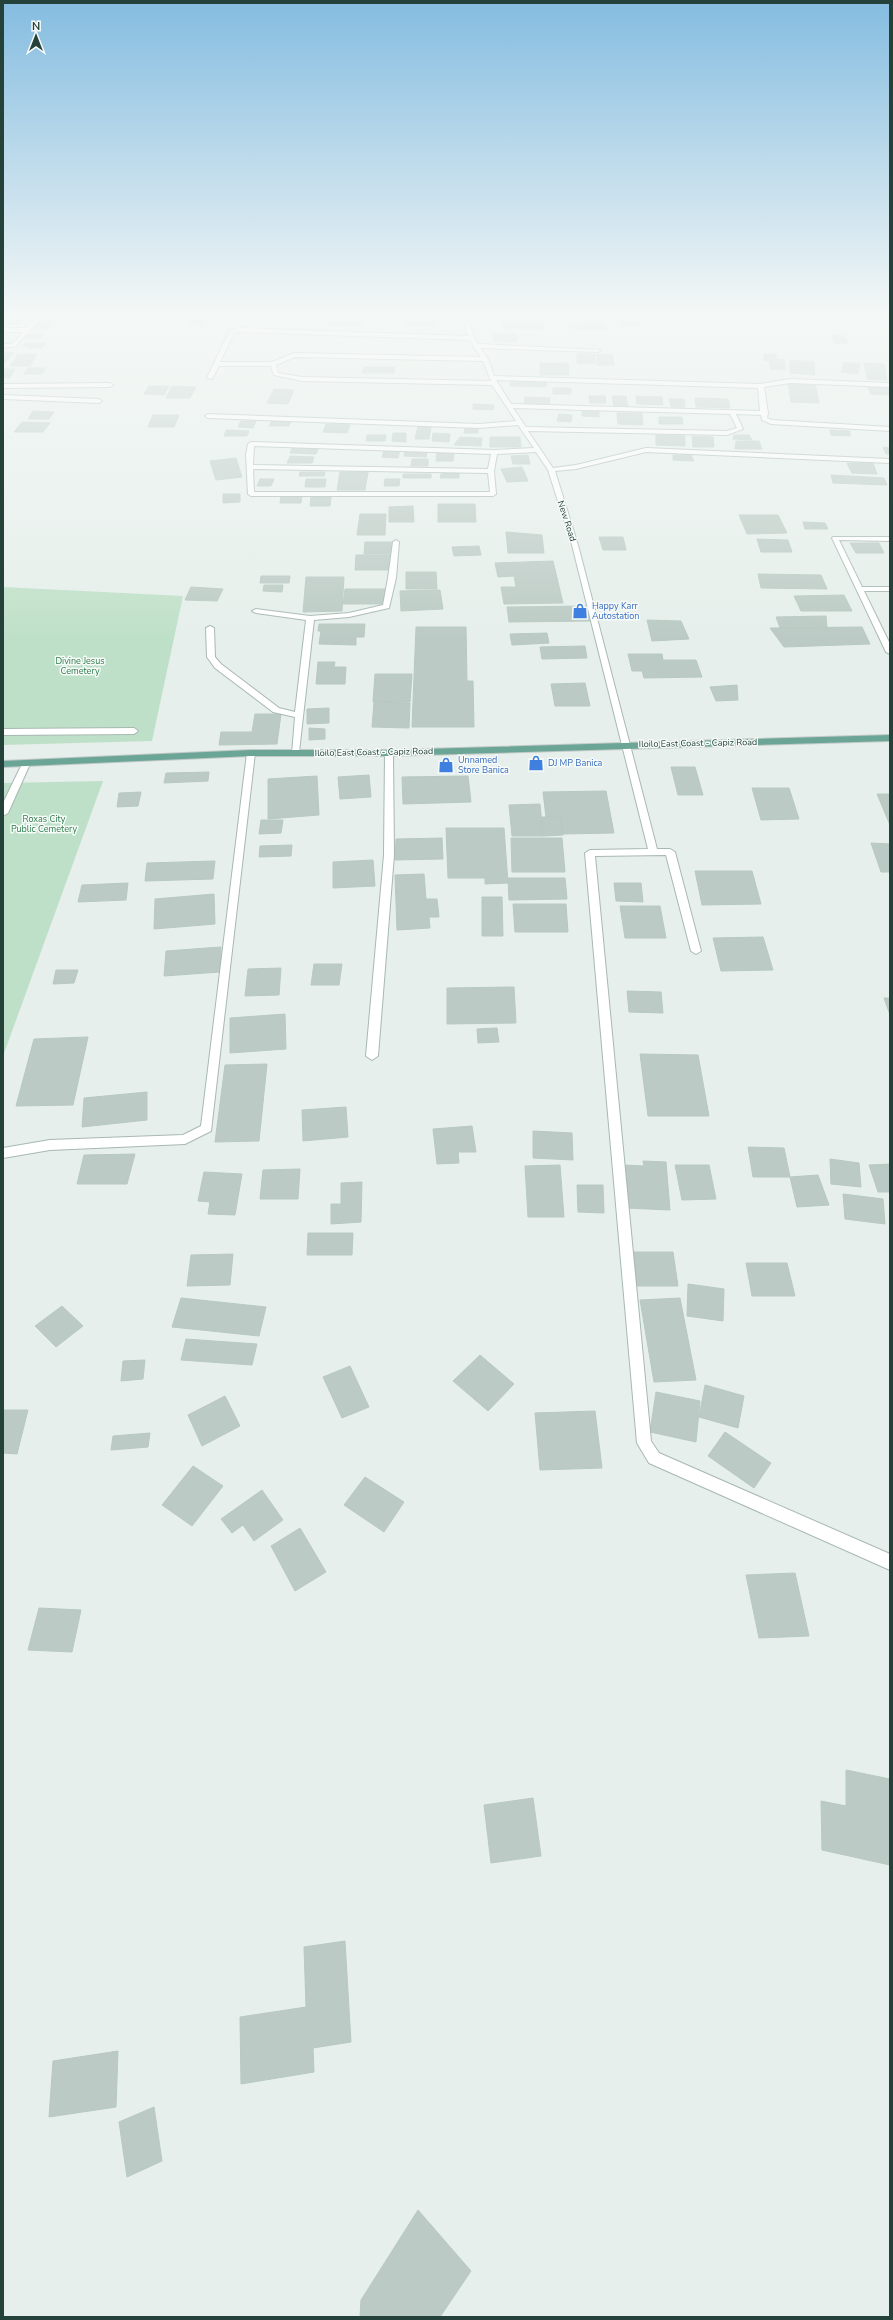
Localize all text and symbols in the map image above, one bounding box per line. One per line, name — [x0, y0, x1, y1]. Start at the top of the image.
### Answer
north arrow — [16, 16, 56, 56]
text: N — [32, 19, 40, 34]
street label: New Road — [555, 499, 579, 543]
place label: Happy Karr Autostation — [592, 600, 639, 622]
shop icon: Happy Karr Autostation — [571, 602, 589, 620]
park label: Divine Jesus Cemetery — [55, 655, 105, 677]
street label: Iloilo East Coast - Capiz Road — [639, 736, 757, 750]
street label: Iloilo East Coast - Capiz Road — [315, 745, 433, 759]
place label: Unnamed Store Banica — [458, 754, 509, 776]
shop icon: DJ MP Banica — [527, 754, 545, 772]
shop icon: Unnamed Store Banica — [437, 756, 455, 774]
place label: DJ MP Banica — [548, 757, 603, 769]
park label: Roxas City Public Cemetery — [11, 813, 77, 835]

